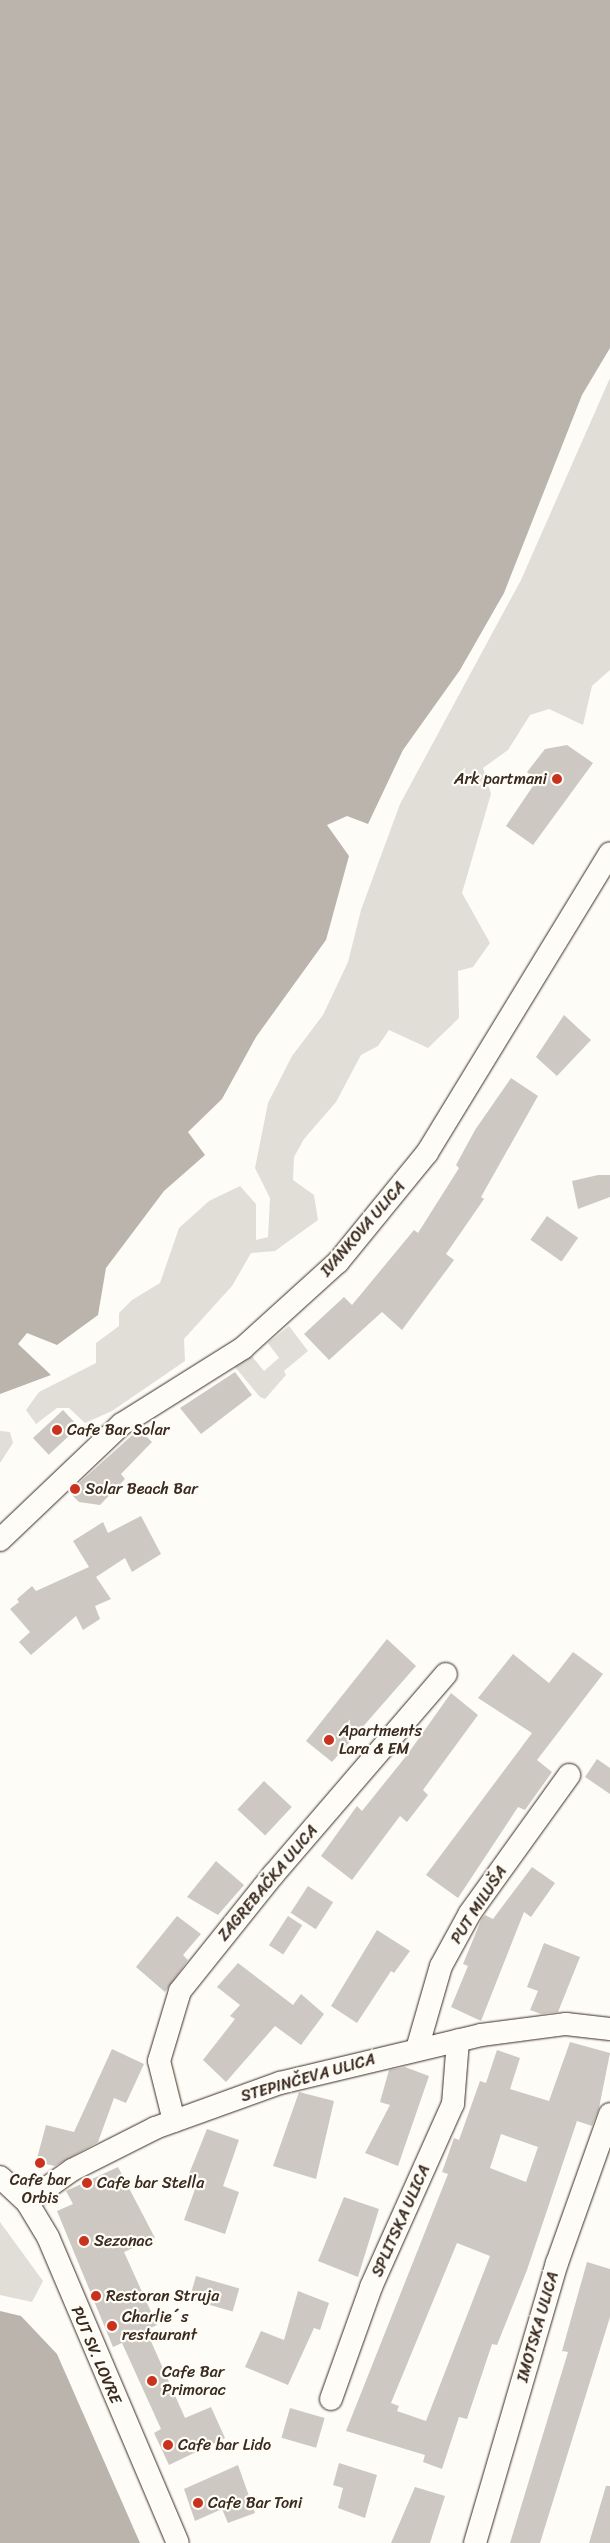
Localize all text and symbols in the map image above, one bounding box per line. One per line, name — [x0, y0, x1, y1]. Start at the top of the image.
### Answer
place label: Ark partmani — [454, 769, 547, 789]
marker: Ark partmani — [551, 773, 563, 785]
street label: IVANKOVA ULICA — [316, 1177, 410, 1281]
place label: Cafe Bar Solar — [67, 1420, 171, 1440]
marker: Cafe Bar Solar — [51, 1424, 63, 1436]
place label: Solar Beach Bar — [85, 1479, 198, 1499]
marker: Solar Beach Bar — [69, 1483, 81, 1495]
place label: Apartments Lara & EM — [339, 1721, 422, 1759]
marker: Apartments Lara & EM — [323, 1734, 335, 1746]
street label: ZAGREBAČKA ULICA — [214, 1821, 322, 1945]
street label: PUT MILUŠA — [446, 1862, 512, 1948]
street label: STEPINČEVA ULICA — [239, 2050, 377, 2106]
marker: Cafe bar Orbis — [34, 2157, 46, 2169]
street label: SPLITSKA ULICA — [368, 2162, 434, 2280]
place label: Cafe bar Orbis — [10, 2170, 70, 2208]
place label: Cafe bar Stella — [97, 2173, 204, 2193]
marker: Cafe bar Stella — [81, 2177, 93, 2189]
place label: Sezonac — [94, 2231, 153, 2251]
marker: Sezonac — [78, 2235, 90, 2247]
street label: IMOTSKA ULICA — [513, 2269, 563, 2385]
place label: Restoran Struja — [106, 2286, 219, 2306]
marker: Restoran Struja — [90, 2290, 102, 2302]
street label: PUT SV. LOVRE — [66, 2302, 126, 2408]
place label: Charlie´s restaurant — [122, 2307, 197, 2345]
marker: Charlie´s restaurant — [106, 2320, 118, 2332]
place label: Cafe Bar Primorac — [162, 2362, 226, 2400]
marker: Cafe Bar Primorac — [146, 2375, 158, 2387]
place label: Cafe bar Lido — [178, 2435, 271, 2455]
marker: Cafe bar Lido — [162, 2439, 174, 2451]
place label: Cafe Bar Toni — [208, 2493, 303, 2513]
marker: Cafe Bar Toni — [192, 2497, 204, 2509]

